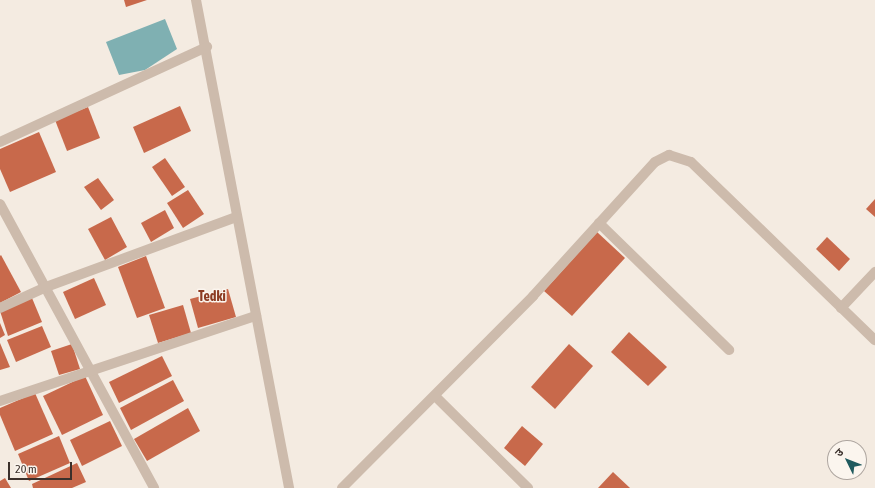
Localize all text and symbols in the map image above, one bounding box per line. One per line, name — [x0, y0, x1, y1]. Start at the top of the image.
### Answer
district label: Tedki — [198, 288, 226, 304]
north arrow — [827, 440, 867, 480]
text: उ — [832, 446, 846, 459]
scale bar — [10, 454, 74, 480]
text: 20 m — [15, 462, 37, 476]

